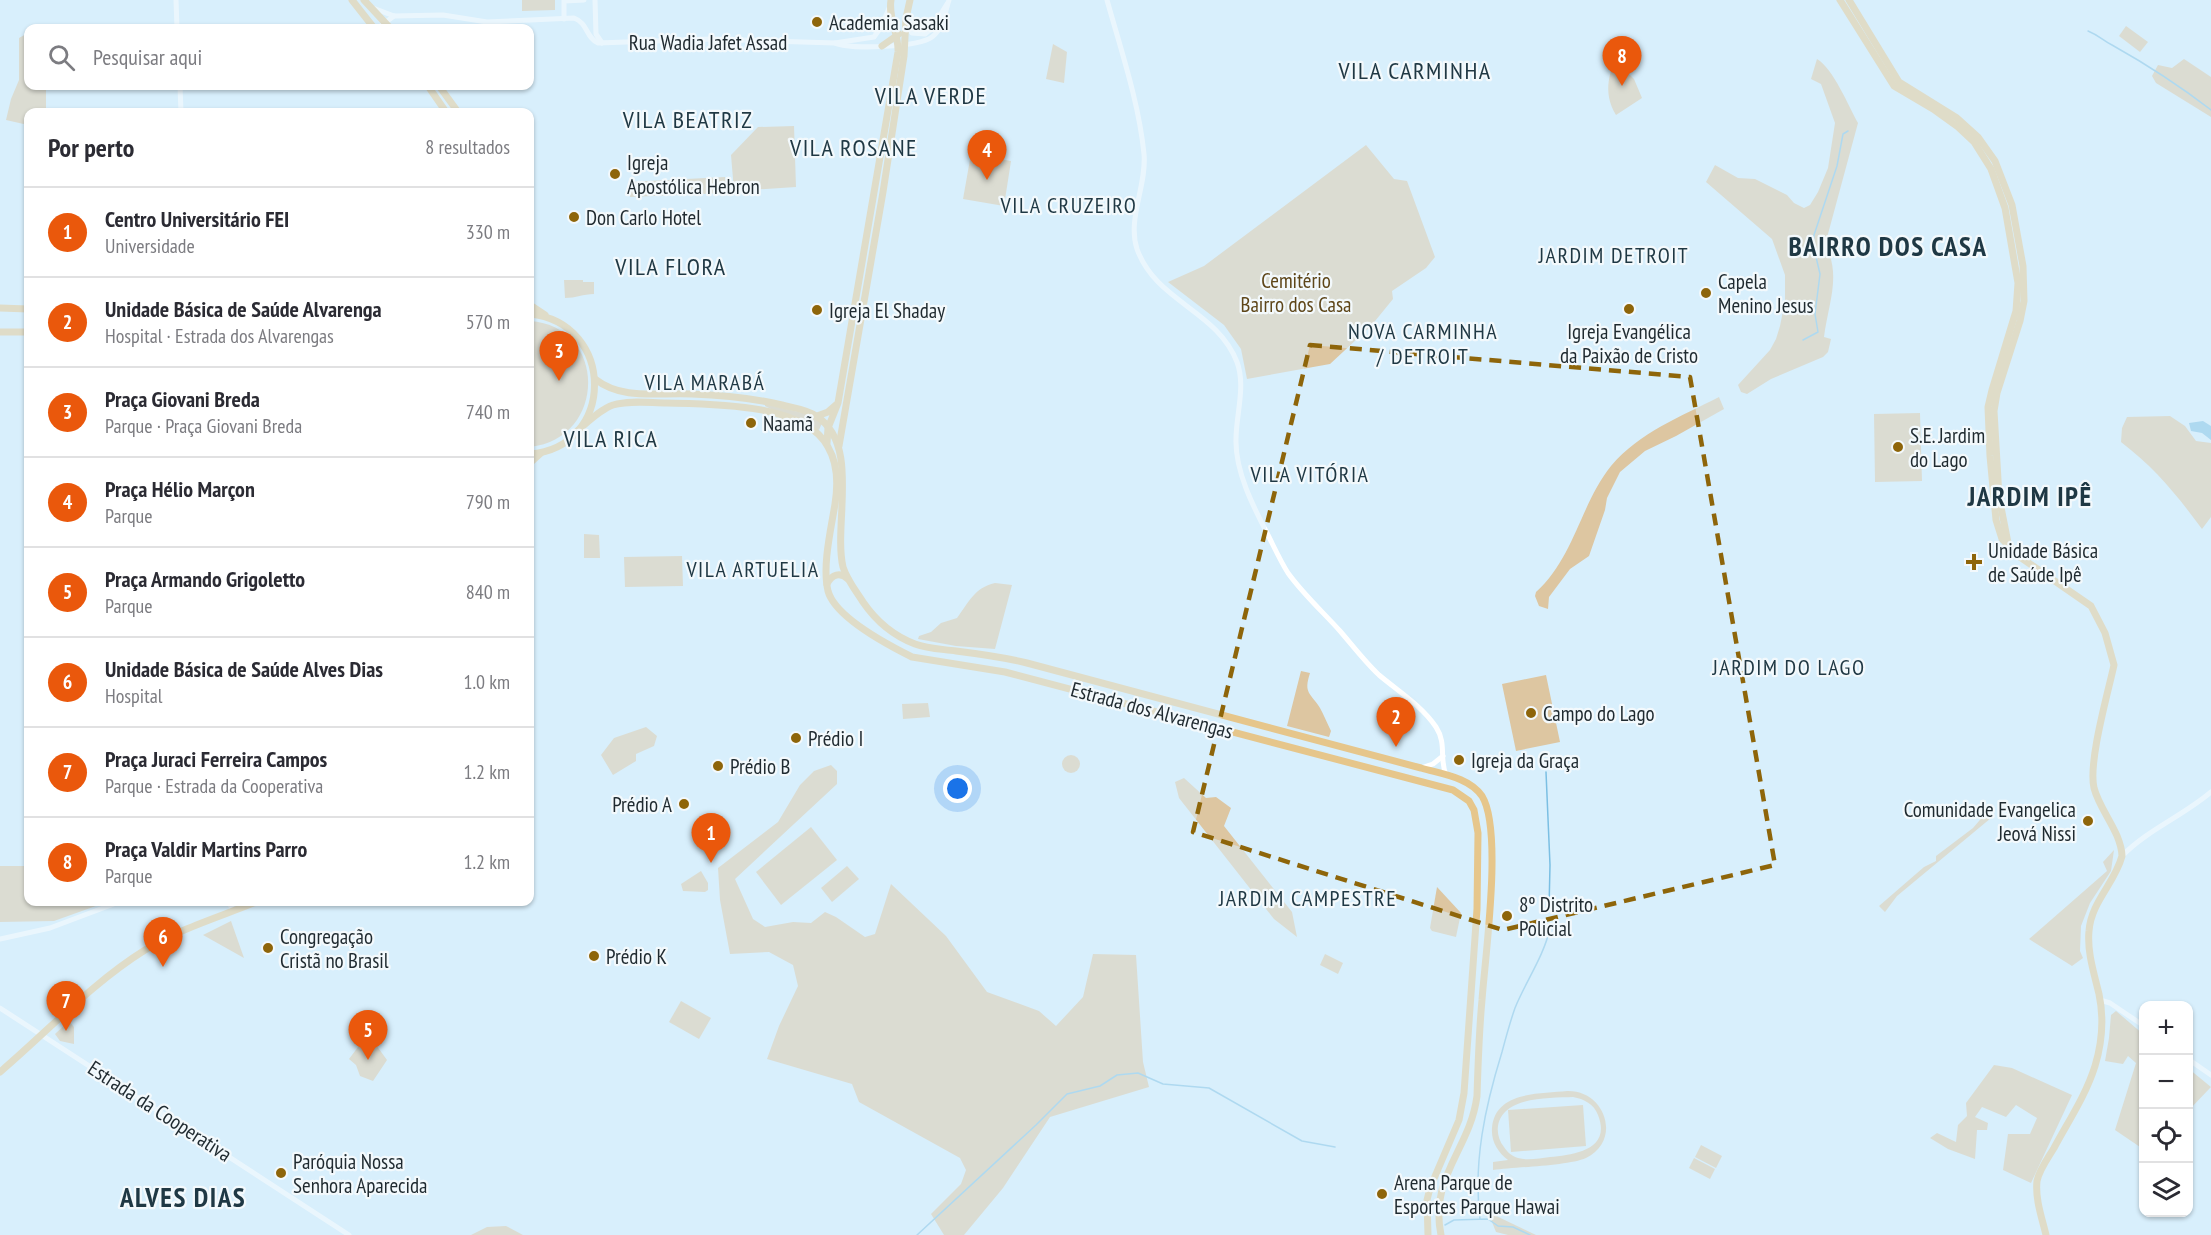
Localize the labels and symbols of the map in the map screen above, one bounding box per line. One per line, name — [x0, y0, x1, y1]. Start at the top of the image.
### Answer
place label: Academia Sasaki — [829, 9, 949, 36]
marker: Academia Sasaki — [810, 15, 824, 29]
street label: Rua Wadia Jafet Assad — [629, 29, 787, 56]
pin: 8 — [1602, 36, 1642, 86]
district label: VILA CARMINHA — [1337, 55, 1492, 86]
district label: VILA VERDE — [874, 80, 987, 111]
district label: VILA BEATRIZ — [622, 104, 753, 135]
pin: 4 — [968, 130, 1006, 180]
district label: VILA ROSANE — [789, 132, 918, 163]
place label: Igreja Apostólica Hebron — [627, 149, 760, 200]
marker: Igreja Apostólica Hebron — [608, 167, 622, 181]
district label: VILA CRUZEIRO — [1000, 191, 1137, 219]
place label: Don Carlo Hotel — [586, 204, 701, 231]
marker: Don Carlo Hotel — [567, 210, 581, 224]
district label: BAIRRO DOS CASA — [1789, 229, 1987, 263]
district label: JARDIM DETROIT — [1538, 241, 1689, 269]
district label: VILA FLORA — [614, 251, 727, 282]
park label: Cemitério Bairro dos Casa — [1241, 267, 1351, 318]
place label: Capela Menino Jesus — [1718, 268, 1814, 319]
marker: Capela Menino Jesus — [1699, 286, 1713, 300]
place label: Igreja El Shaday — [829, 297, 945, 324]
marker: Igreja Evangélica da Paixão de Cristo — [1622, 302, 1636, 316]
marker: Igreja El Shaday — [810, 303, 824, 317]
district label: NOVA CARMINHA / DETROIT — [1348, 317, 1498, 370]
place label: Igreja Evangélica da Paixão de Cristo — [1560, 318, 1698, 369]
pin: 3 — [540, 332, 578, 381]
district label: VILA MARABÁ — [643, 368, 766, 396]
place label: Naamã — [763, 410, 813, 437]
marker: Naamã — [744, 416, 758, 430]
place label: S.E. Jardim do Lago — [1910, 422, 1985, 473]
district label: VILA RICA — [563, 423, 658, 454]
marker: S.E. Jardim do Lago — [1891, 440, 1905, 454]
district label: VILA VITÓRIA — [1250, 460, 1369, 488]
district label: JARDIM IPÊ — [1966, 479, 2093, 513]
place label: Unidade Básica de Saúde Ipê — [1988, 537, 2098, 588]
marker: Unidade Básica de Saúde Ipê — [1965, 553, 1983, 571]
district label: VILA ARTUELIA — [685, 555, 820, 583]
district label: JARDIM DO LAGO — [1711, 653, 1866, 681]
street label: Estrada dos Alvarengas — [1068, 675, 1236, 745]
pin: 2 — [1376, 698, 1416, 747]
place label: Campo do Lago — [1543, 700, 1655, 727]
marker: Campo do Lago — [1524, 706, 1538, 720]
place label: Prédio I — [808, 725, 863, 752]
marker: Prédio I — [789, 731, 803, 745]
place label: Igreja da Graça — [1471, 747, 1579, 774]
place label: Prédio B — [730, 753, 790, 780]
marker: Igreja da Graça — [1452, 753, 1466, 767]
marker: Prédio B — [711, 759, 725, 773]
your location — [943, 774, 972, 803]
place label: Prédio A — [612, 791, 672, 818]
place label: Comunidade Evangelica Jeová Nissi — [1904, 796, 2076, 847]
marker: Prédio A — [677, 797, 691, 811]
pin: 1 — [692, 814, 730, 863]
marker: Comunidade Evangelica Jeová Nissi — [2081, 814, 2095, 828]
district label: JARDIM CAMPESTRE — [1218, 884, 1397, 912]
place label: 8º Distrito Policial — [1519, 891, 1593, 942]
marker: 8º Distrito Policial — [1500, 909, 1514, 923]
pin: 6 — [144, 918, 182, 967]
place label: Congregação Cristã no Brasil — [280, 923, 389, 974]
marker: Congregação Cristã no Brasil — [261, 941, 275, 955]
place label: Prédio K — [606, 943, 667, 970]
marker: Prédio K — [587, 949, 601, 963]
pin: 7 — [46, 982, 86, 1031]
pin: 5 — [348, 1010, 388, 1060]
street label: Estrada da Cooperativa — [83, 1054, 237, 1168]
place label: Paróquia Nossa Senhora Aparecida — [293, 1148, 427, 1199]
marker: Paróquia Nossa Senhora Aparecida — [274, 1166, 288, 1180]
place label: Arena Parque de Esportes Parque Hawai — [1394, 1169, 1560, 1220]
district label: ALVES DIAS — [119, 1180, 246, 1214]
marker: Arena Parque de Esportes Parque Hawai — [1375, 1187, 1389, 1201]

